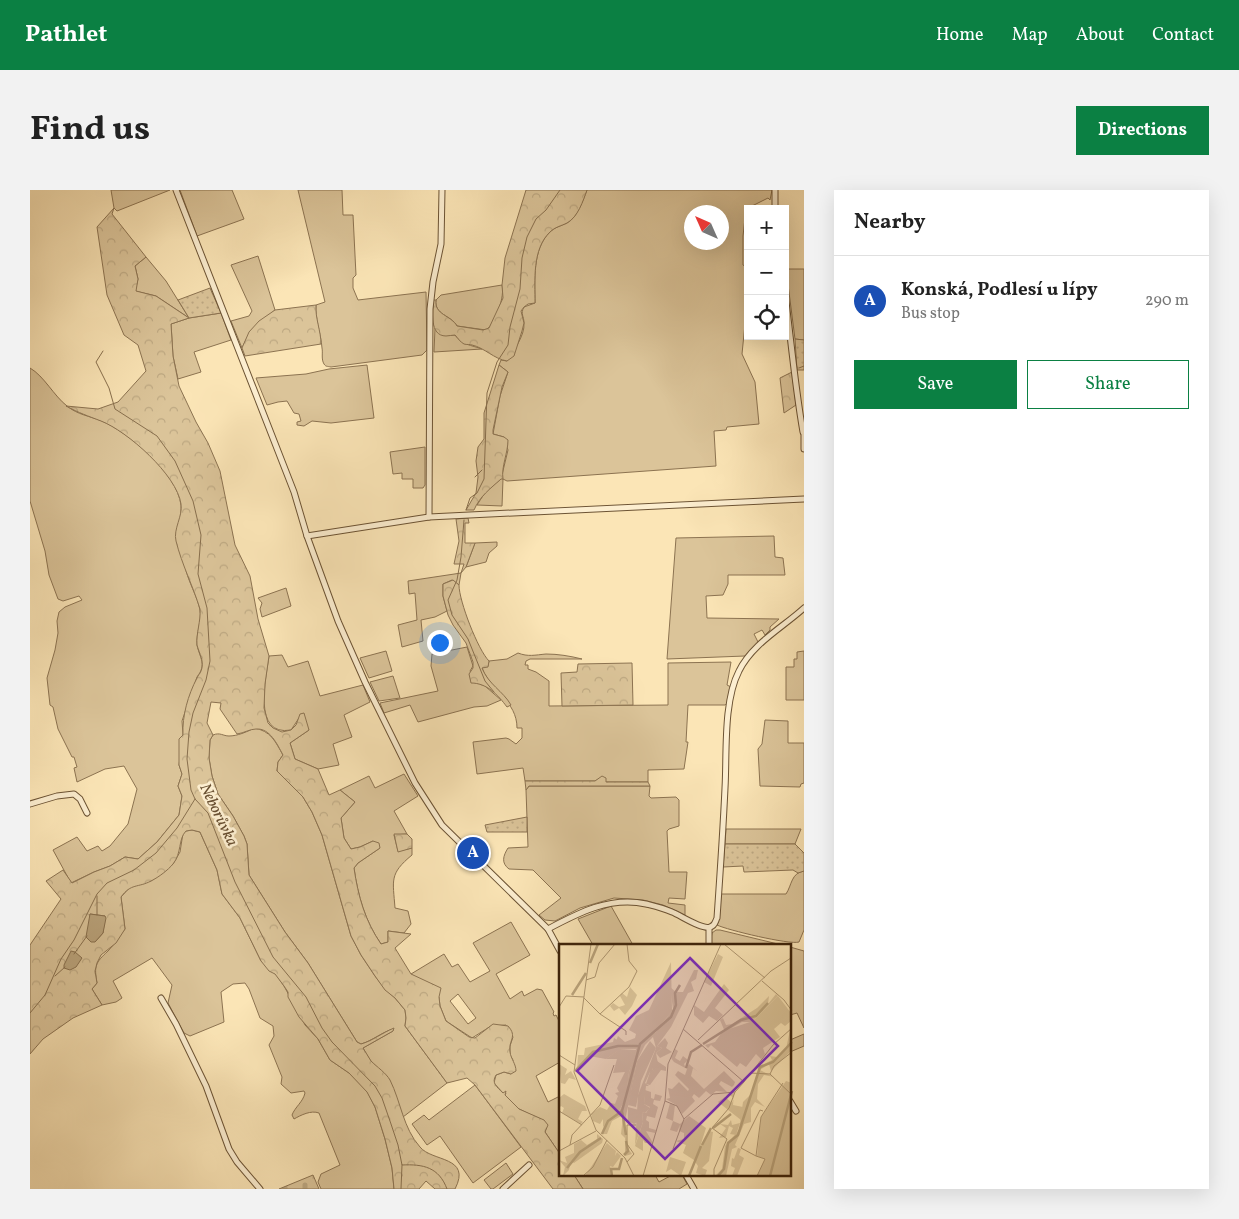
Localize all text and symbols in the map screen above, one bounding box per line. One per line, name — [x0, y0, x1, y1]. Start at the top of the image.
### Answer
text: Pathlet — [25, 18, 107, 52]
text: Home — [936, 23, 984, 48]
text: Map — [1012, 23, 1048, 48]
text: About — [1076, 23, 1124, 48]
text: Contact — [1152, 23, 1214, 48]
text: Find us — [30, 106, 150, 154]
button: Directions — [1076, 106, 1209, 155]
north arrow — [684, 205, 729, 250]
map controls — [744, 205, 789, 340]
button: + — [744, 205, 789, 250]
text: Nearby — [854, 208, 925, 237]
button: − — [744, 250, 789, 295]
text: Konská, Podlesí u lípy — [901, 277, 1098, 303]
text: A — [864, 290, 876, 312]
text: 290 m — [1145, 290, 1189, 312]
button: locate — [744, 295, 789, 340]
text: Bus stop — [901, 303, 960, 325]
button: Save — [854, 360, 1017, 409]
button: Share — [1027, 360, 1189, 409]
your location — [427, 630, 453, 656]
water label: Neborůvka — [193, 780, 243, 850]
pin: A — [457, 834, 489, 872]
inset map — [559, 944, 792, 1176]

